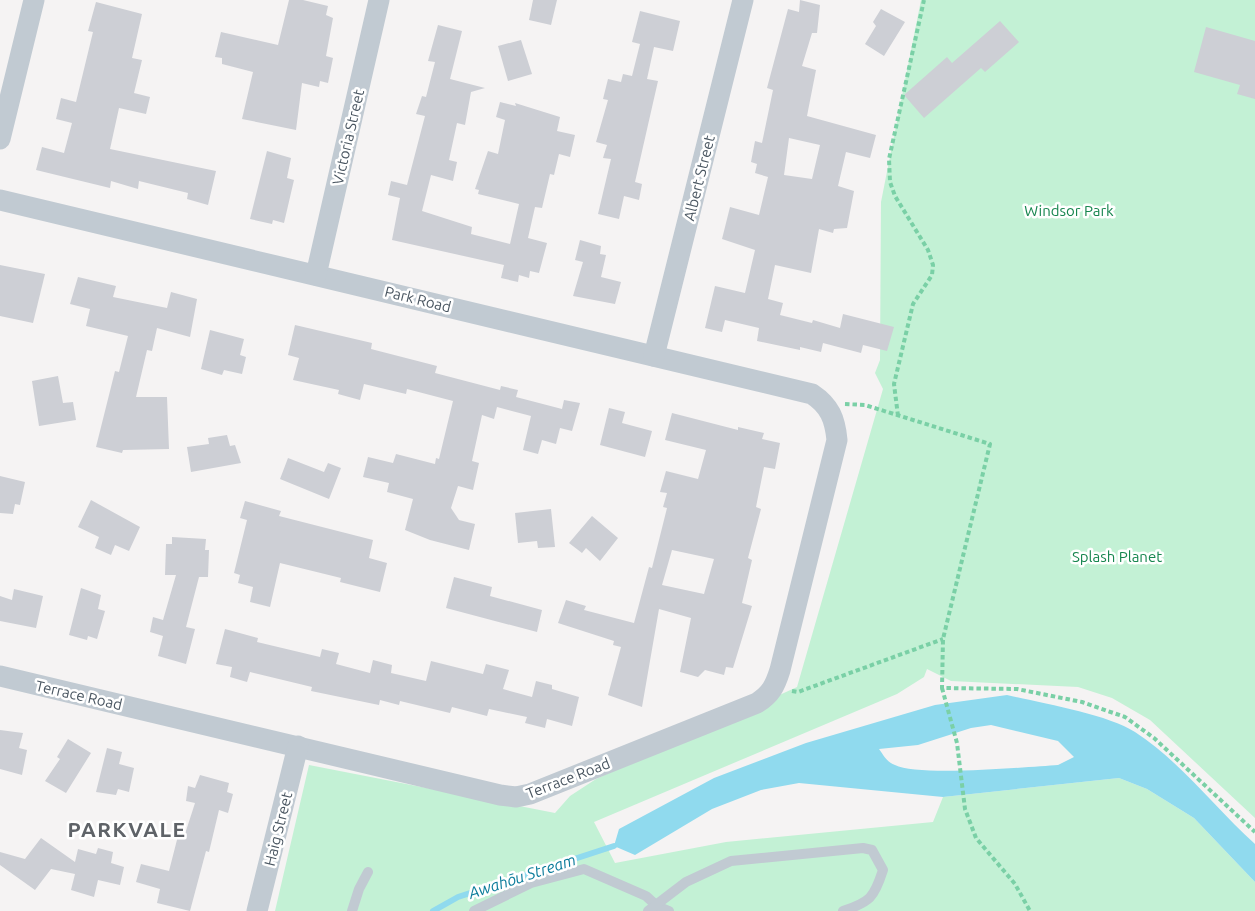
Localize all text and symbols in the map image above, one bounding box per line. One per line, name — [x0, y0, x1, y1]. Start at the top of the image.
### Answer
street label: Victoria Street — [329, 87, 367, 186]
street label: Albert Street — [680, 133, 718, 223]
park label: Windsor Park — [1024, 202, 1114, 219]
street label: Park Road — [383, 283, 453, 315]
park label: Splash Planet — [1072, 548, 1162, 565]
street label: Terrace Road — [34, 677, 124, 713]
street label: Terrace Road — [524, 754, 612, 802]
street label: Haig Street — [261, 790, 295, 868]
district label: PARKVALE — [67, 817, 187, 841]
water label: Awahōu Stream — [465, 850, 578, 902]

